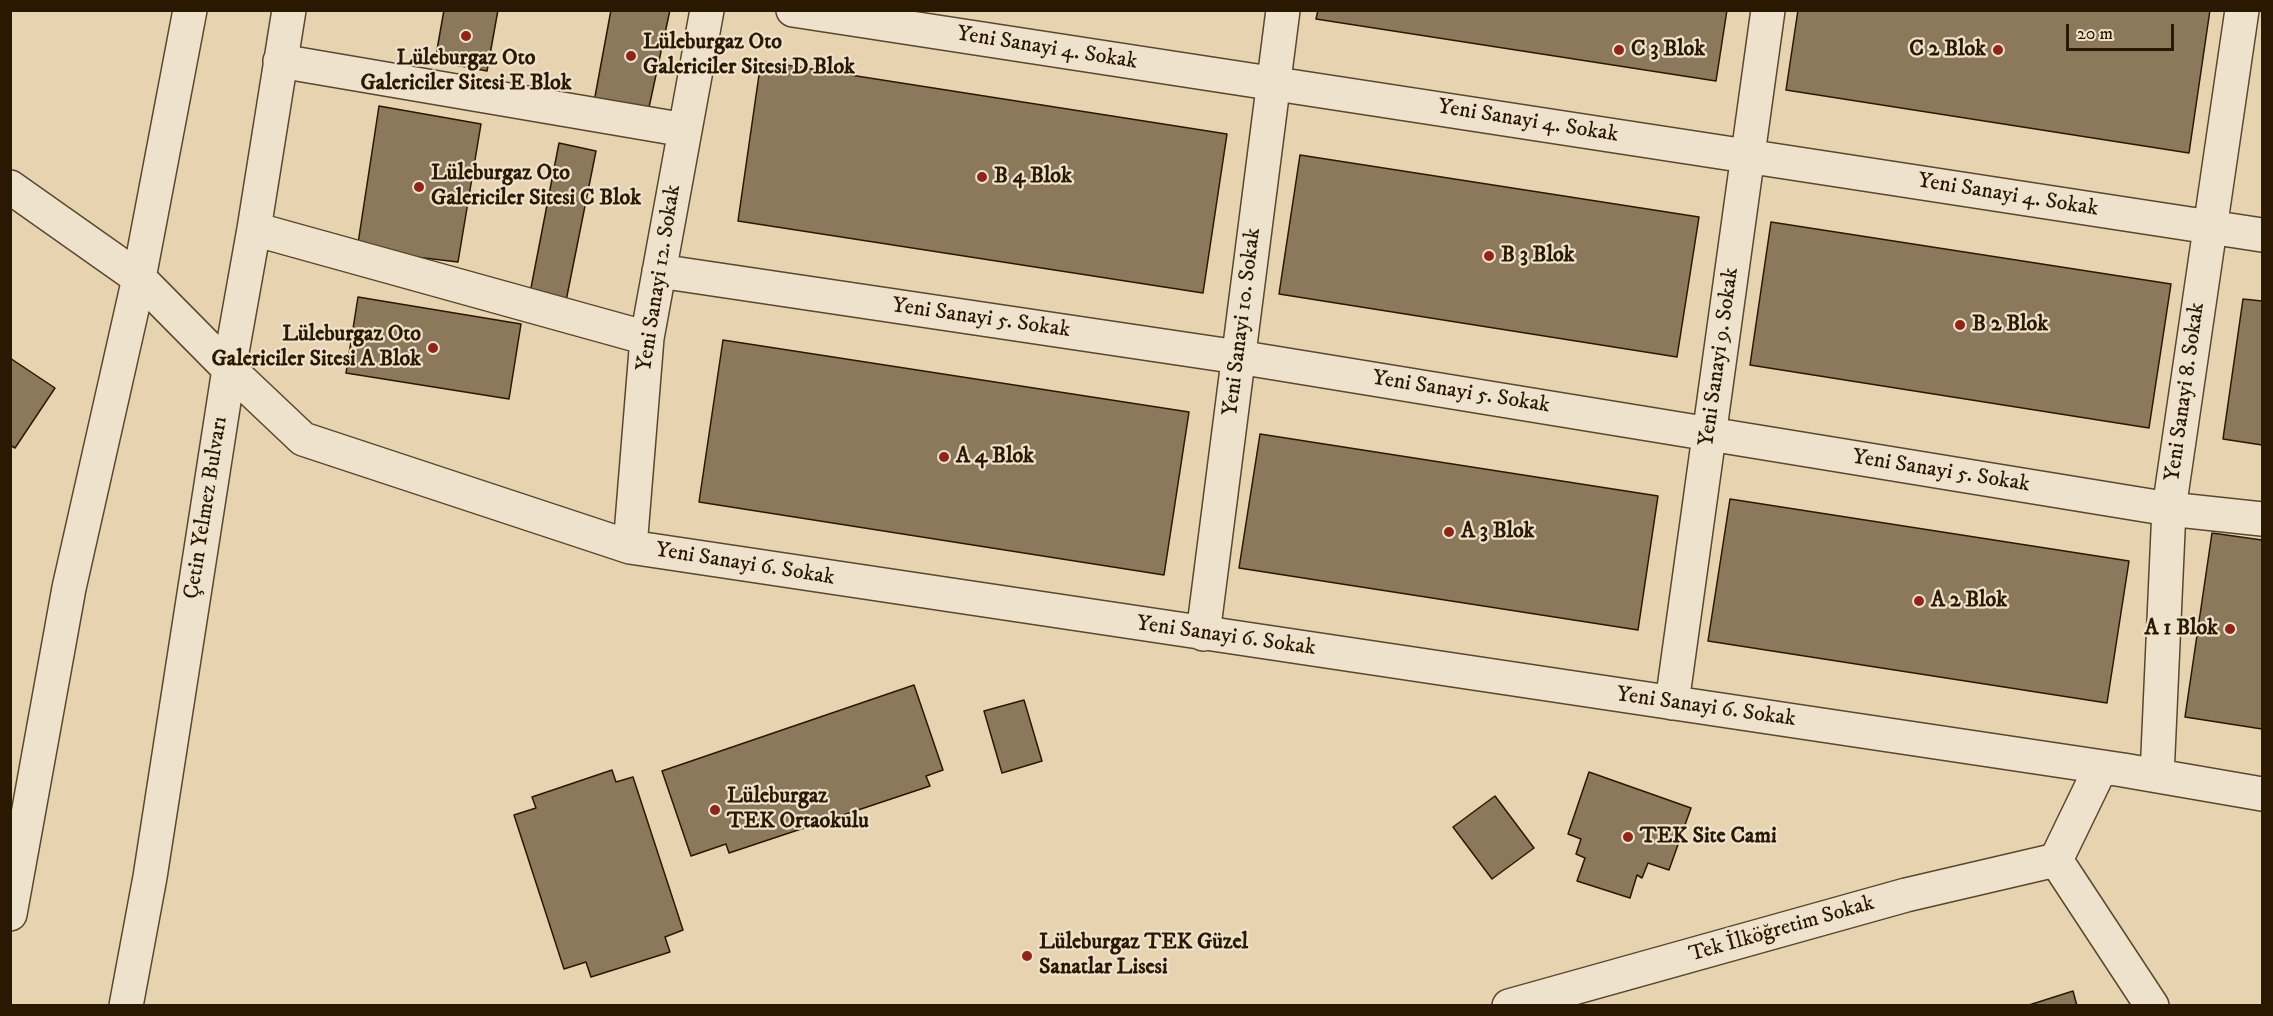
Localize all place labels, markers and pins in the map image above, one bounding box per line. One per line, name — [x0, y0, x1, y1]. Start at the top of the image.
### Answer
marker: Lüleburgaz Oto Galericiler Sitesi E Blok — [459, 29, 473, 43]
place label: Lüleburgaz Oto Galericiler Sitesi D Blok — [643, 30, 855, 82]
place label: C 3 Blok — [1631, 37, 1705, 63]
place label: C 2 Blok — [1909, 37, 1986, 63]
marker: C 3 Blok — [1612, 43, 1626, 57]
marker: C 2 Blok — [1991, 43, 2005, 57]
place label: Lüleburgaz Oto Galericiler Sitesi E Blok — [360, 46, 572, 98]
marker: Lüleburgaz Oto Galericiler Sitesi D Blok — [624, 49, 638, 63]
place label: Lüleburgaz Oto Galericiler Sitesi C Blok — [431, 161, 641, 212]
place label: B 4 Blok — [994, 164, 1072, 190]
marker: B 4 Blok — [975, 170, 989, 184]
marker: Lüleburgaz Oto Galericiler Sitesi C Blok — [412, 180, 426, 194]
place label: B 3 Blok — [1501, 243, 1574, 269]
marker: B 3 Blok — [1482, 249, 1496, 263]
place label: B 2 Blok — [1972, 312, 2048, 338]
marker: B 2 Blok — [1953, 318, 1967, 332]
place label: Lüleburgaz Oto Galericiler Sitesi A Blok — [211, 322, 421, 374]
marker: Lüleburgaz Oto Galericiler Sitesi A Blok — [426, 341, 440, 355]
place label: A 4 Blok — [956, 444, 1034, 470]
marker: A 4 Blok — [937, 450, 951, 464]
place label: A 3 Blok — [1461, 519, 1535, 545]
marker: A 3 Blok — [1442, 525, 1456, 539]
place label: A 2 Blok — [1931, 588, 2007, 614]
marker: A 2 Blok — [1912, 594, 1926, 608]
place label: A 1 Blok — [2145, 616, 2218, 642]
marker: A 1 Blok — [2223, 622, 2237, 636]
place label: Lüleburgaz TEK Ortaokulu — [727, 784, 869, 836]
marker: Lüleburgaz TEK Ortaokulu — [708, 803, 722, 817]
place label: TEK Site Cami — [1640, 824, 1777, 850]
marker: TEK Site Cami — [1621, 830, 1635, 844]
place label: Lüleburgaz TEK Güzel Sanatlar Lisesi — [1039, 930, 1248, 981]
marker: Lüleburgaz TEK Güzel Sanatlar Lisesi — [1020, 949, 1034, 963]

